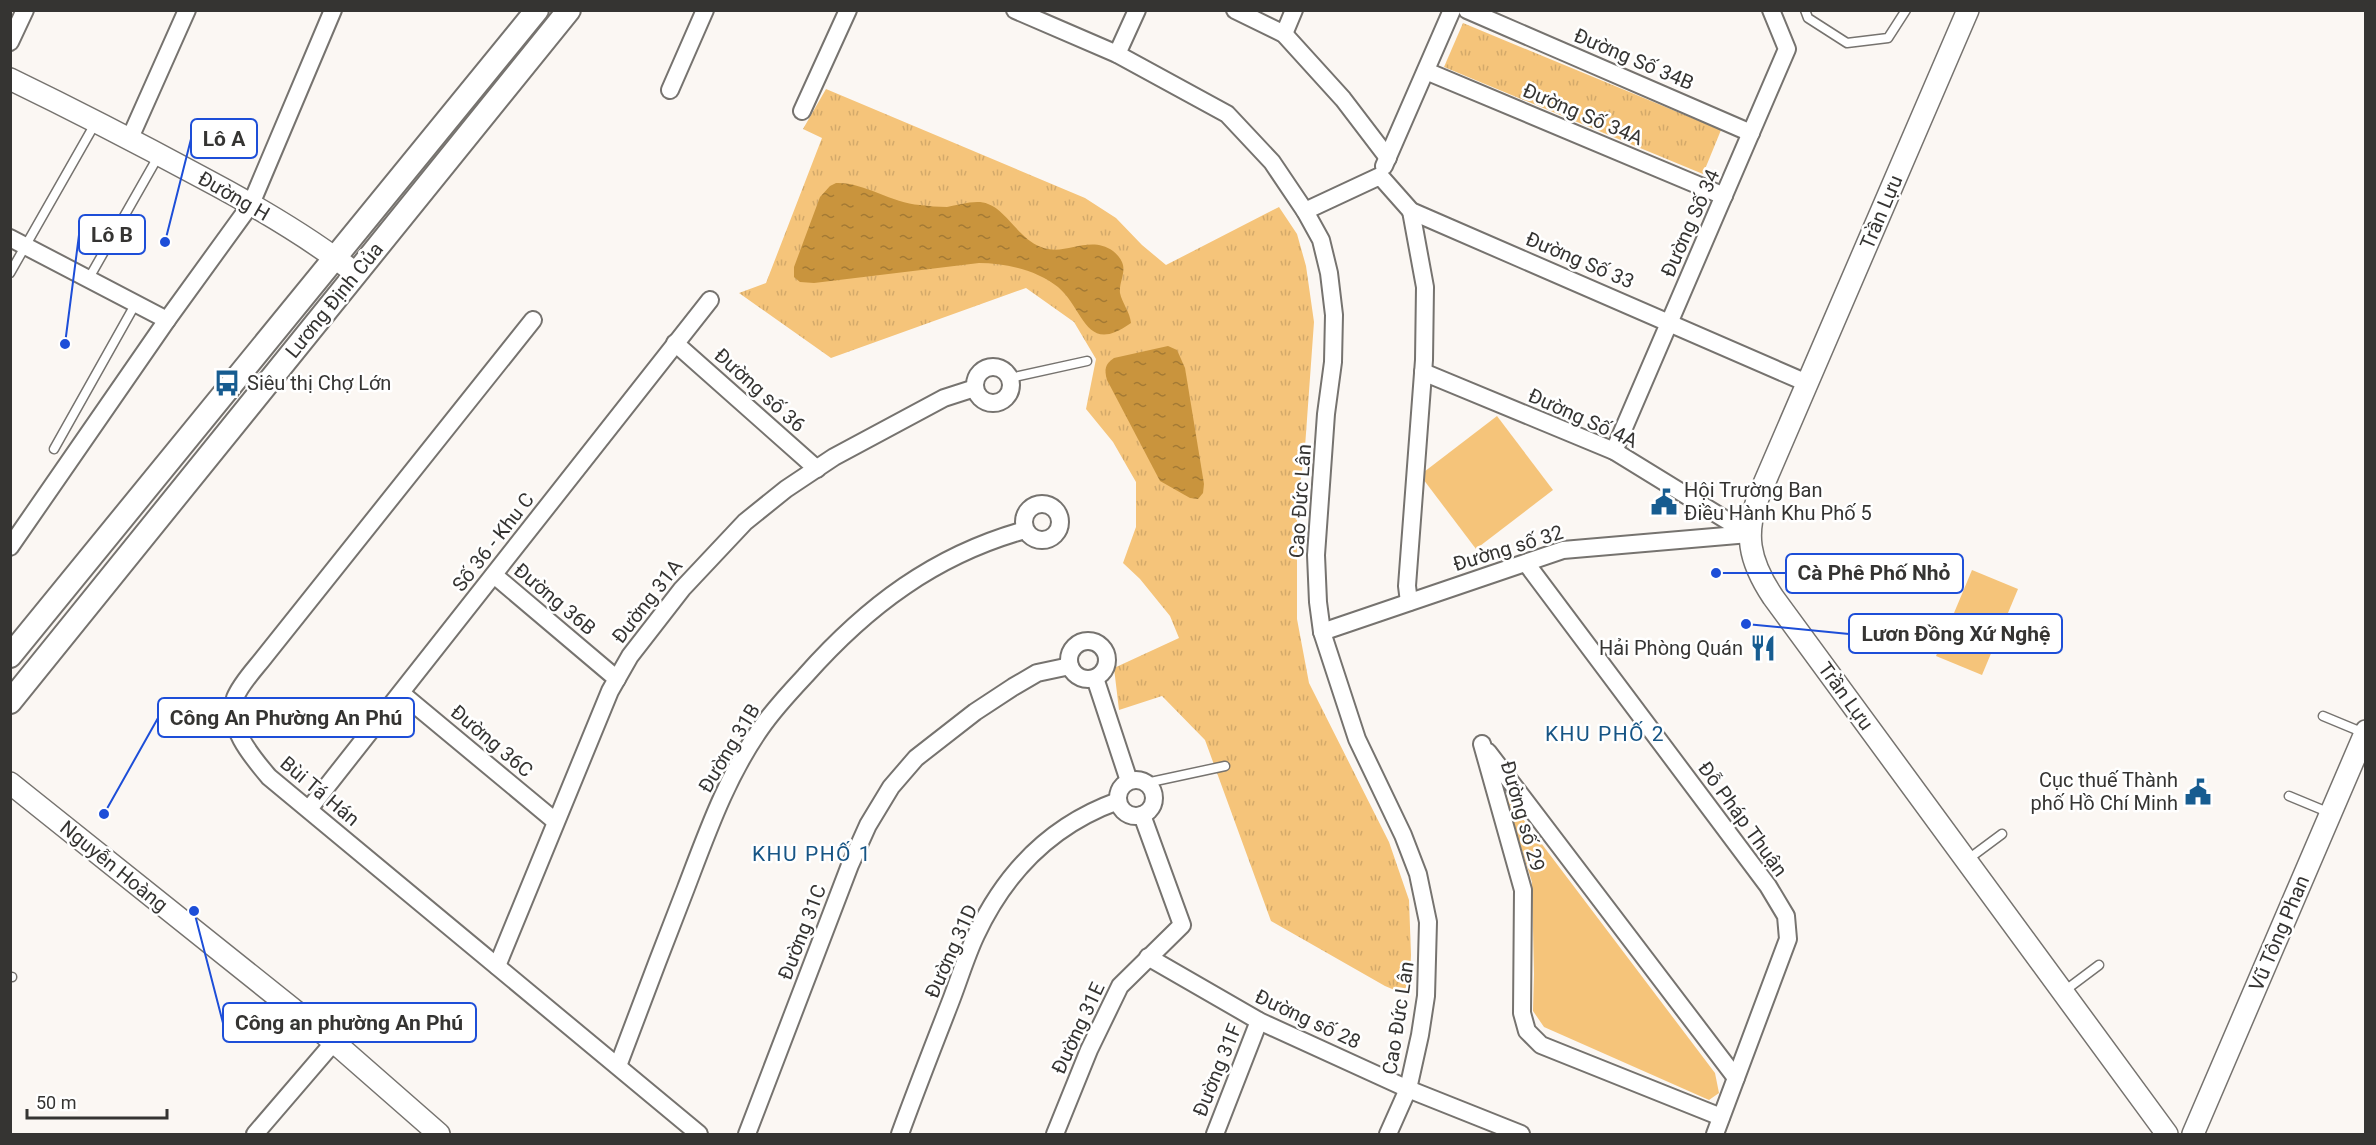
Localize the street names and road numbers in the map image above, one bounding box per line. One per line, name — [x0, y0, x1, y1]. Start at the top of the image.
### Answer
street label: Đường Số 34B — [1571, 23, 1697, 95]
street label: Đường Số 34A — [1519, 78, 1647, 150]
street label: Đường H — [194, 166, 274, 226]
street label: Đường Số 34 — [1656, 166, 1724, 280]
street label: Trần Lựu — [1855, 171, 1907, 253]
street label: Đường Số 33 — [1522, 226, 1638, 294]
street label: Lương Định Của — [280, 237, 388, 363]
street label: Đường số 36 — [710, 343, 810, 437]
street label: Đường Số 4A — [1525, 383, 1641, 453]
street label: Cao Đức Lân — [1284, 443, 1316, 559]
street label: Số 36 - Khu C — [447, 488, 539, 596]
street label: Đường số 32 — [1450, 520, 1566, 576]
street label: Đường 31A — [607, 554, 687, 648]
street label: Đường 36B — [509, 558, 601, 640]
street label: Trần Lựu — [1813, 657, 1879, 735]
street label: Đường 31B — [693, 699, 765, 797]
street label: Đường 36C — [446, 700, 538, 782]
street label: Bùi Tá Hán — [276, 751, 364, 831]
street label: Đỗ Pháp Thuận — [1693, 757, 1793, 881]
street label: Đường số 29 — [1496, 758, 1550, 874]
street label: Nguyễn Hoàng — [55, 815, 173, 917]
street label: Vũ Tông Phan — [2244, 872, 2314, 994]
street label: Đường 31C — [773, 881, 831, 983]
street label: Đường 31D — [920, 900, 982, 1002]
street label: Cao Đức Lân — [1377, 960, 1419, 1076]
street label: Đường 31E — [1046, 978, 1110, 1078]
street label: Đường số 28 — [1251, 984, 1365, 1054]
street label: Đường 31F — [1188, 1020, 1246, 1120]

